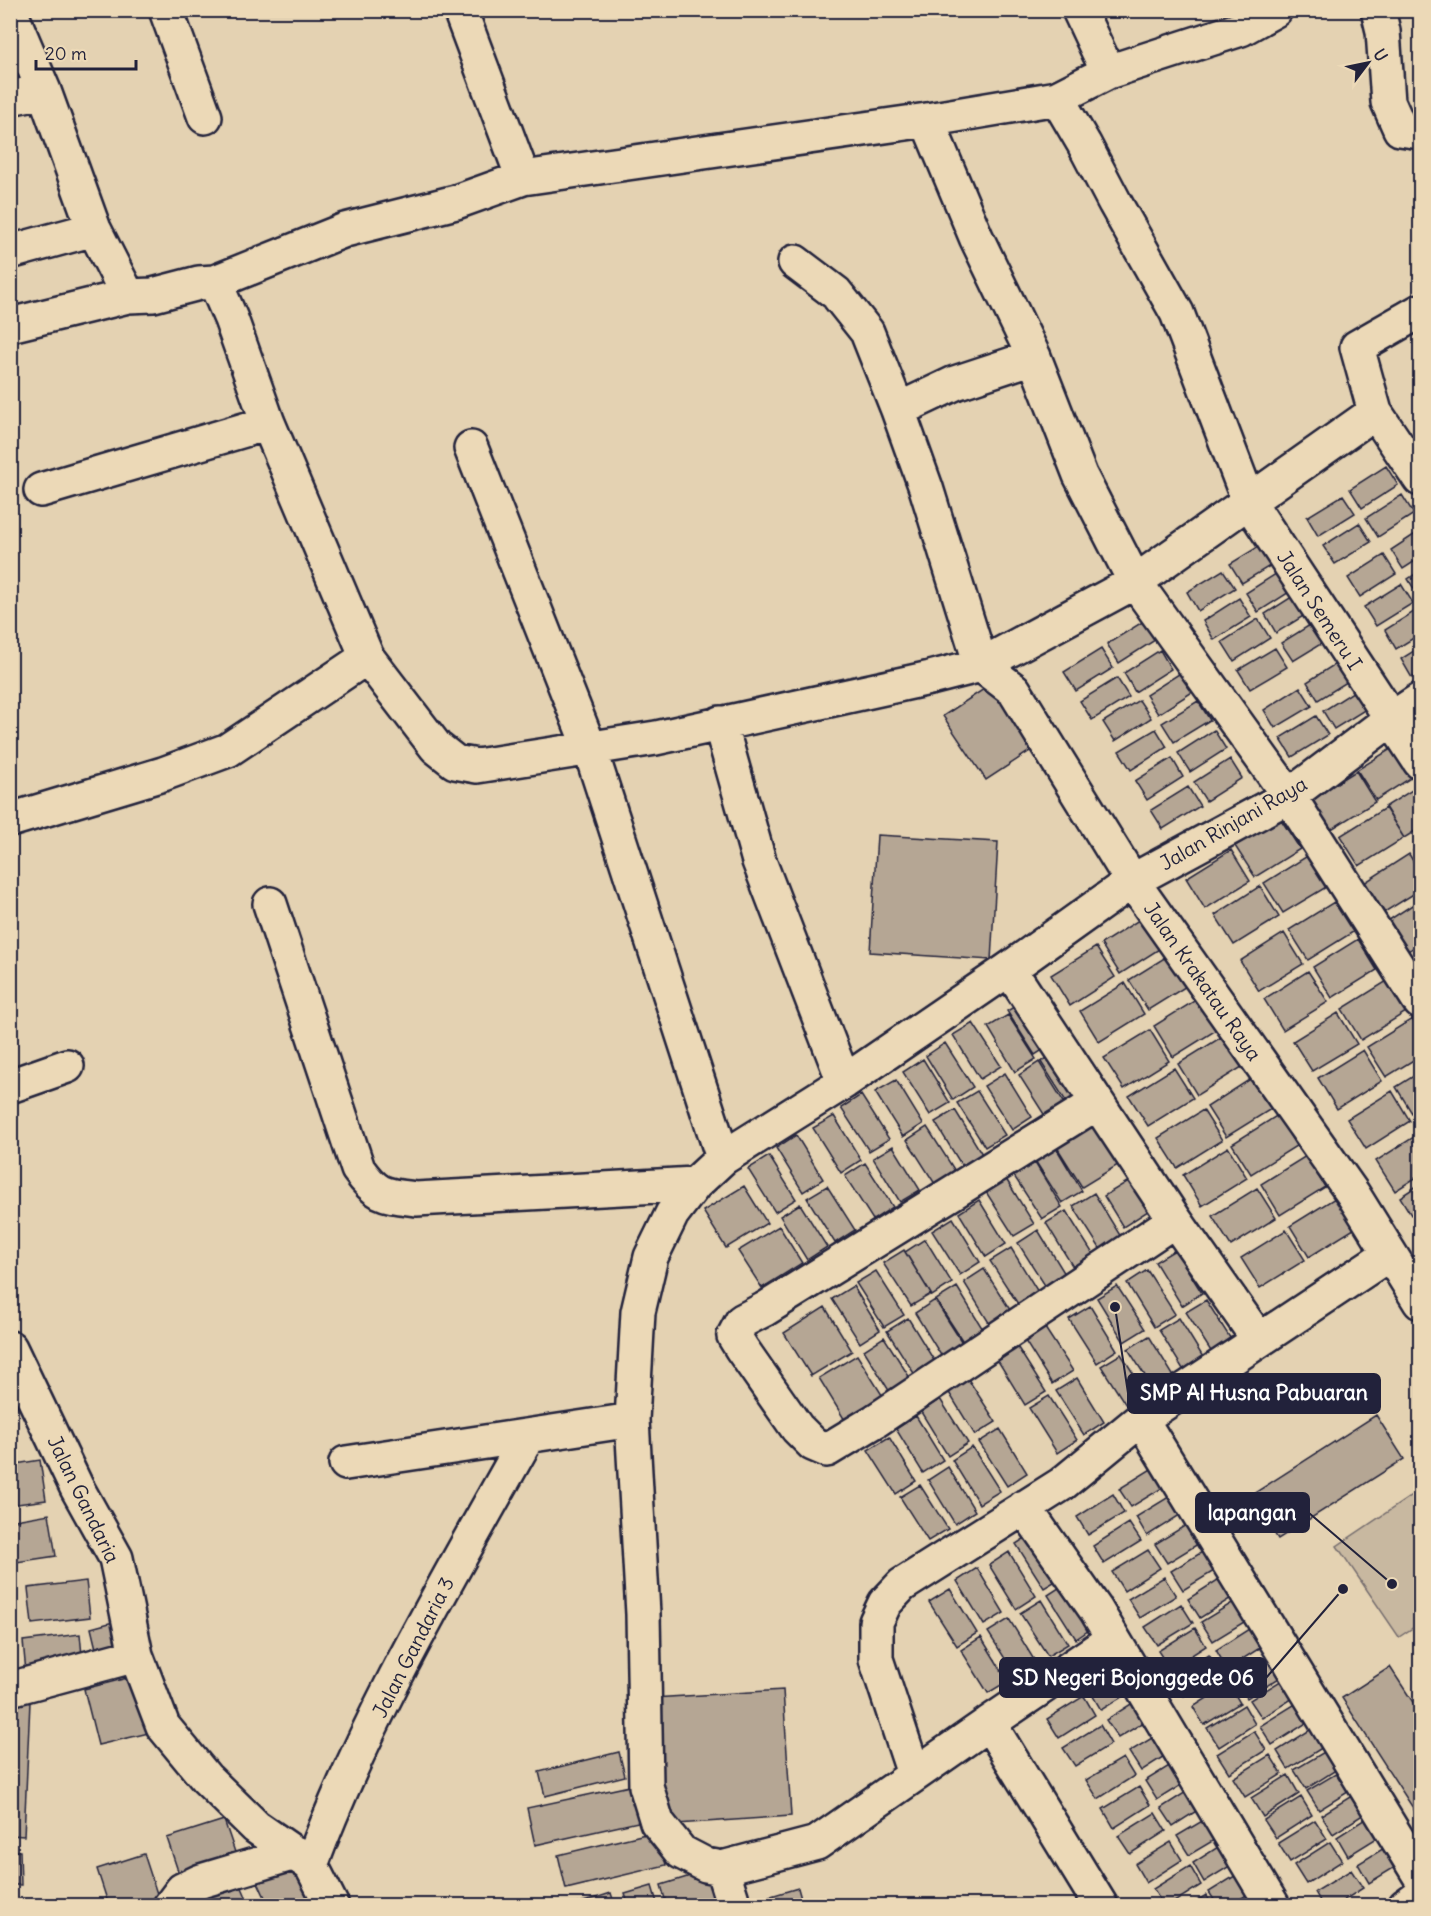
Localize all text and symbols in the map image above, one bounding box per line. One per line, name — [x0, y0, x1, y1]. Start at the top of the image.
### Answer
scale bar — [36, 33, 136, 71]
north arrow — [1338, 33, 1398, 93]
text: 20 m — [45, 42, 87, 65]
text: U — [1369, 45, 1392, 65]
street label: Jalan Semeru I — [1272, 546, 1368, 674]
street label: Jalan Rinjani Raya — [1155, 771, 1311, 875]
street label: Jalan Krakatau Raya — [1139, 897, 1267, 1065]
callout: SMP Al Husna Pabuaran — [1128, 1374, 1380, 1413]
text: SMP Al Husna Pabuaran — [1140, 1379, 1368, 1406]
street label: Jalan Gandaria — [42, 1431, 126, 1567]
callout: lapangan — [1196, 1493, 1309, 1532]
text: lapangan — [1208, 1499, 1296, 1526]
street label: Jalan Gandaria 3 — [367, 1572, 459, 1722]
callout: SD Negeri Bojonggede 06 — [1000, 1658, 1266, 1697]
text: SD Negeri Bojonggede 06 — [1012, 1664, 1254, 1691]

